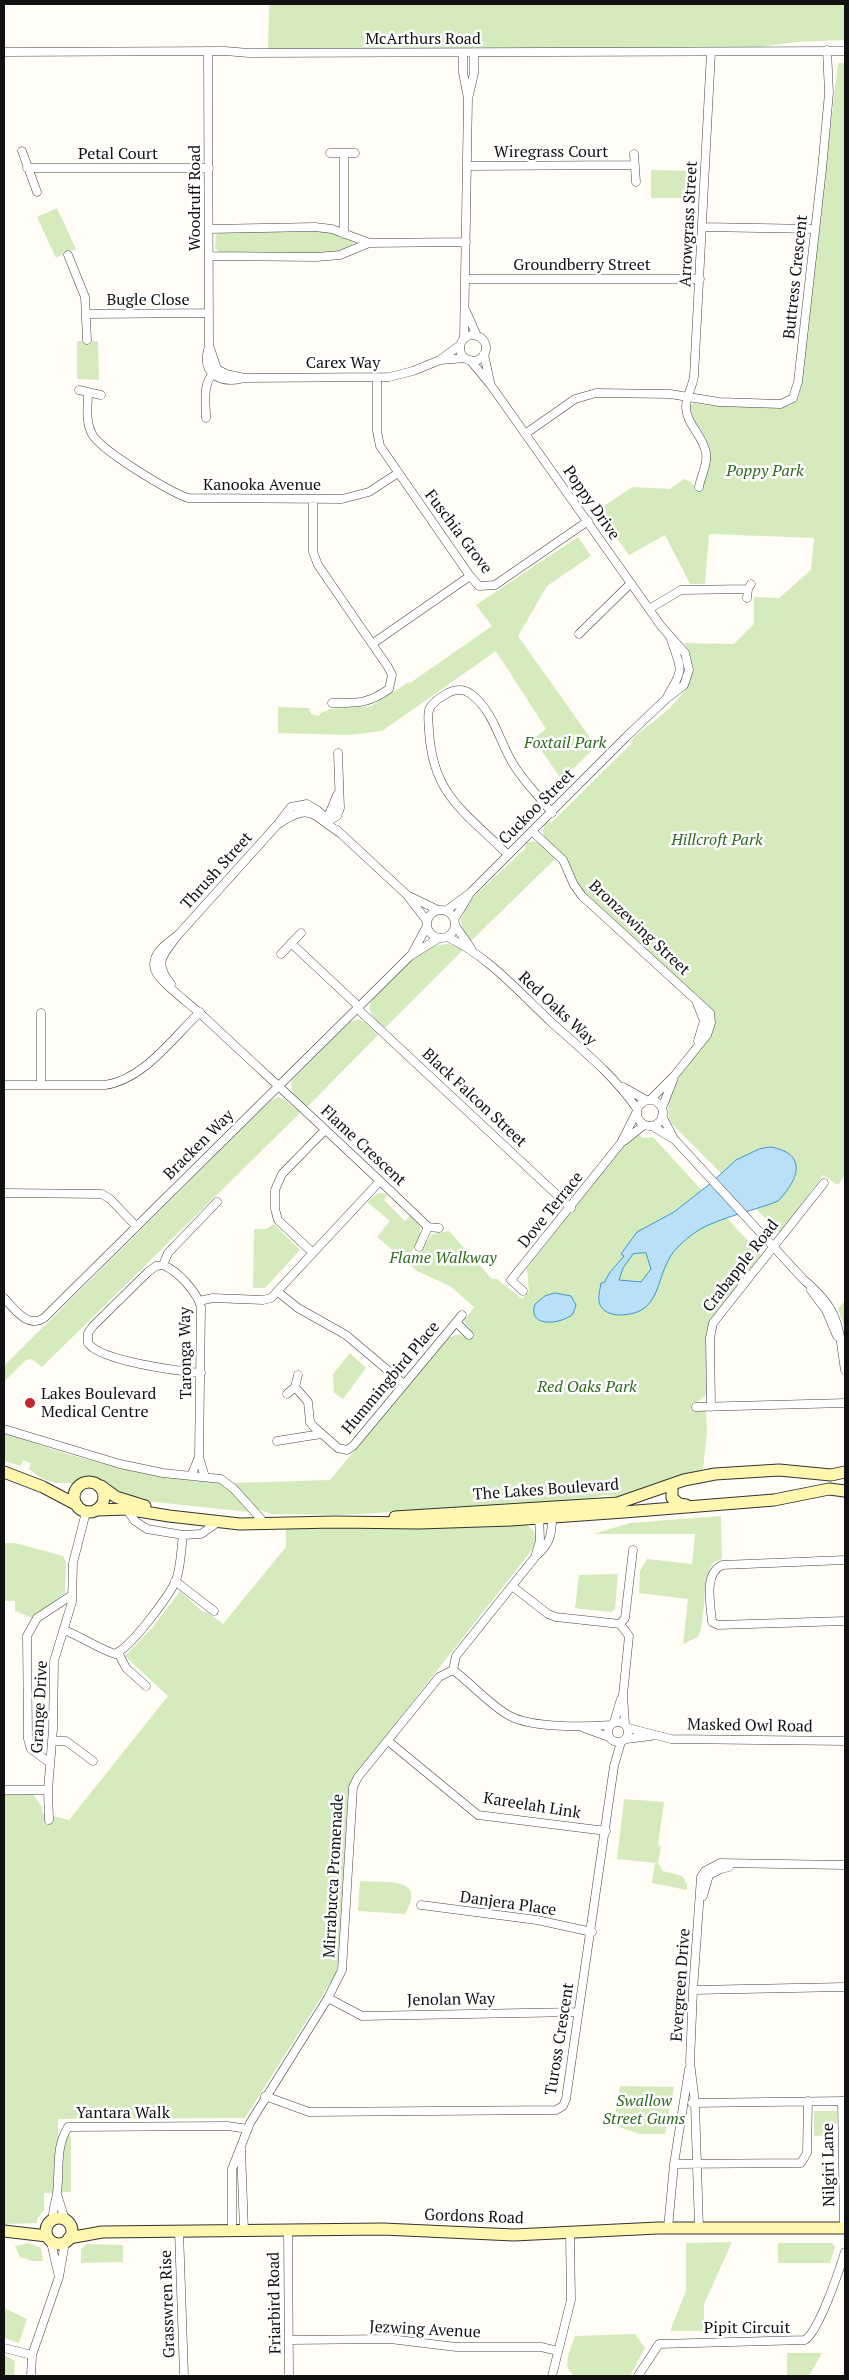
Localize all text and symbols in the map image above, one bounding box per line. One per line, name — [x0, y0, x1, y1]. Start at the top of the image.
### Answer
street label: McArthurs Road — [365, 29, 481, 49]
street label: Wiregrass Court — [494, 142, 608, 162]
street label: Petal Court — [78, 144, 158, 164]
street label: Woodruff Road — [185, 145, 205, 251]
street label: Arrowgrass Street — [676, 160, 702, 288]
street label: Buttress Crescent — [780, 214, 812, 340]
street label: Groundberry Street — [513, 255, 651, 275]
street label: Bugle Close — [106, 290, 190, 310]
street label: Carex Way — [306, 353, 380, 373]
park label: Poppy Park — [726, 461, 804, 481]
street label: Poppy Drive — [559, 462, 623, 544]
street label: Kanooka Avenue — [203, 475, 321, 495]
street label: Fuschia Grove — [420, 486, 496, 578]
park label: Foxtail Park — [524, 733, 606, 753]
street label: Cuckoo Street — [495, 765, 579, 849]
street label: Thrush Street — [177, 828, 257, 914]
park label: Hillcroft Park — [671, 830, 763, 850]
street label: Bronzewing Street — [585, 876, 693, 980]
street label: Red Oaks Way — [514, 968, 600, 1050]
street label: Black Falcon Street — [418, 1045, 530, 1151]
street label: Flame Crescent — [316, 1102, 410, 1190]
street label: Bracken Way — [160, 1106, 238, 1184]
street label: Dove Terrace — [515, 1168, 587, 1252]
street label: Crabapple Road — [699, 1216, 783, 1316]
park label: Flame Walkway — [389, 1248, 497, 1268]
street label: Taronga Way — [176, 1307, 196, 1399]
street label: Hummingbird Place — [338, 1318, 444, 1438]
park label: Red Oaks Park — [537, 1377, 637, 1397]
place label: Lakes Boulevard Medical Centre — [41, 1384, 156, 1422]
marker: Lakes Boulevard Medical Centre — [23, 1396, 37, 1410]
street label: The Lakes Boulevard — [472, 1475, 620, 1505]
street label: Grange Drive — [28, 1660, 52, 1754]
street label: Masked Owl Road — [687, 1715, 813, 1737]
street label: Kareelah Link — [482, 1789, 582, 1823]
street label: Mirrabucca Promenade — [320, 1793, 348, 1959]
street label: Danjera Place — [458, 1888, 558, 1920]
street label: Evergreen Drive — [667, 1928, 695, 2042]
street label: Tuross Crescent — [542, 1981, 578, 2097]
street label: Jenolan Way — [407, 1990, 495, 2010]
park label: Swallow Street Gums — [603, 2091, 685, 2129]
street label: Yantara Walk — [76, 2103, 170, 2123]
street label: Nilgiri Lane — [819, 2123, 839, 2207]
street label: Gordons Road — [424, 2206, 524, 2228]
street label: Grasswren Rise — [157, 2250, 179, 2358]
street label: Friarbird Road — [265, 2252, 285, 2354]
street label: Jezwing Avenue — [369, 2317, 481, 2343]
street label: Pipit Circuit — [704, 2318, 790, 2338]

